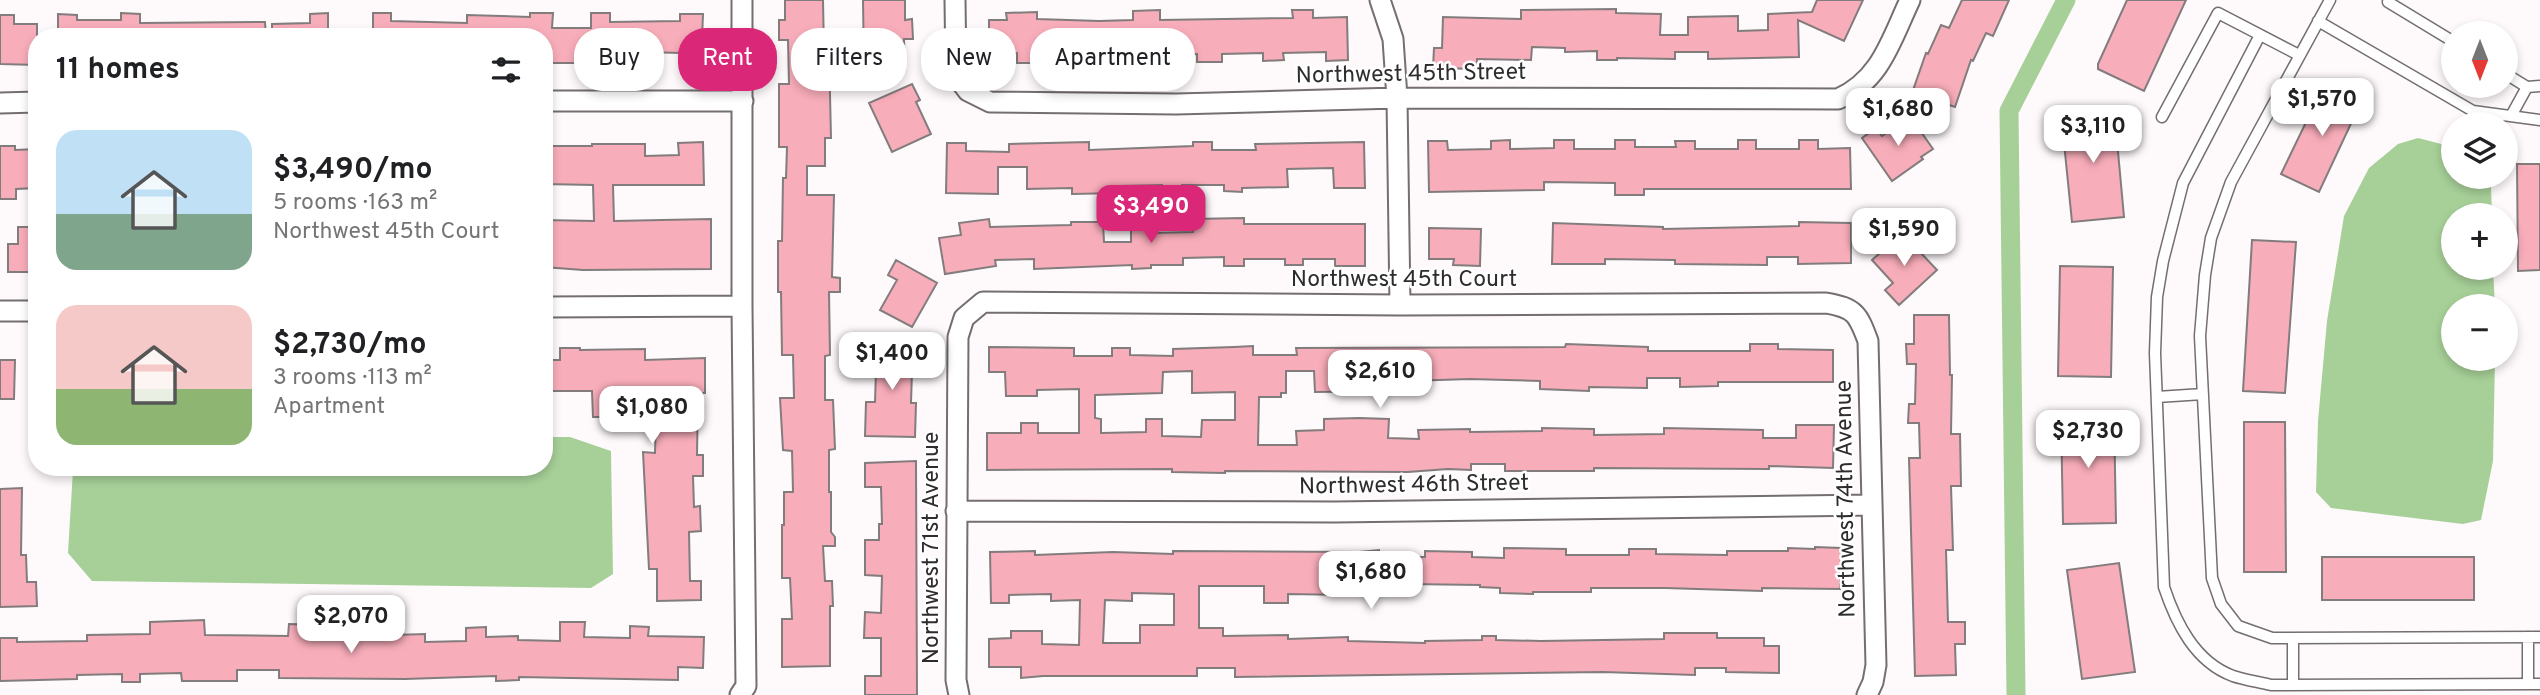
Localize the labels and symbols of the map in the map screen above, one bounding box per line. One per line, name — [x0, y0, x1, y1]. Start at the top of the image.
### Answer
north arrow — [2441, 21, 2518, 98]
street label: Northwest 45th Street — [1295, 58, 1527, 92]
pin: $1,570 — [2265, 78, 2379, 138]
pin: $1,680 — [1841, 88, 1955, 148]
pin: $3,110 — [2036, 106, 2150, 165]
pin: $3,490 — [1094, 186, 1208, 245]
pin: $1,590 — [1847, 208, 1961, 268]
street label: Northwest 45th Court — [1291, 266, 1517, 295]
pin: $1,400 — [835, 332, 949, 392]
pin: $2,610 — [1323, 350, 1437, 410]
street label: Northwest 74th Avenue — [1830, 380, 1864, 618]
pin: $1,080 — [595, 386, 709, 446]
pin: $2,730 — [2031, 410, 2145, 470]
street label: Northwest 71st Avenue — [918, 432, 947, 664]
street label: Northwest 46th Street — [1299, 469, 1529, 503]
pin: $1,680 — [1314, 552, 1428, 611]
pin: $2,070 — [294, 596, 408, 655]

